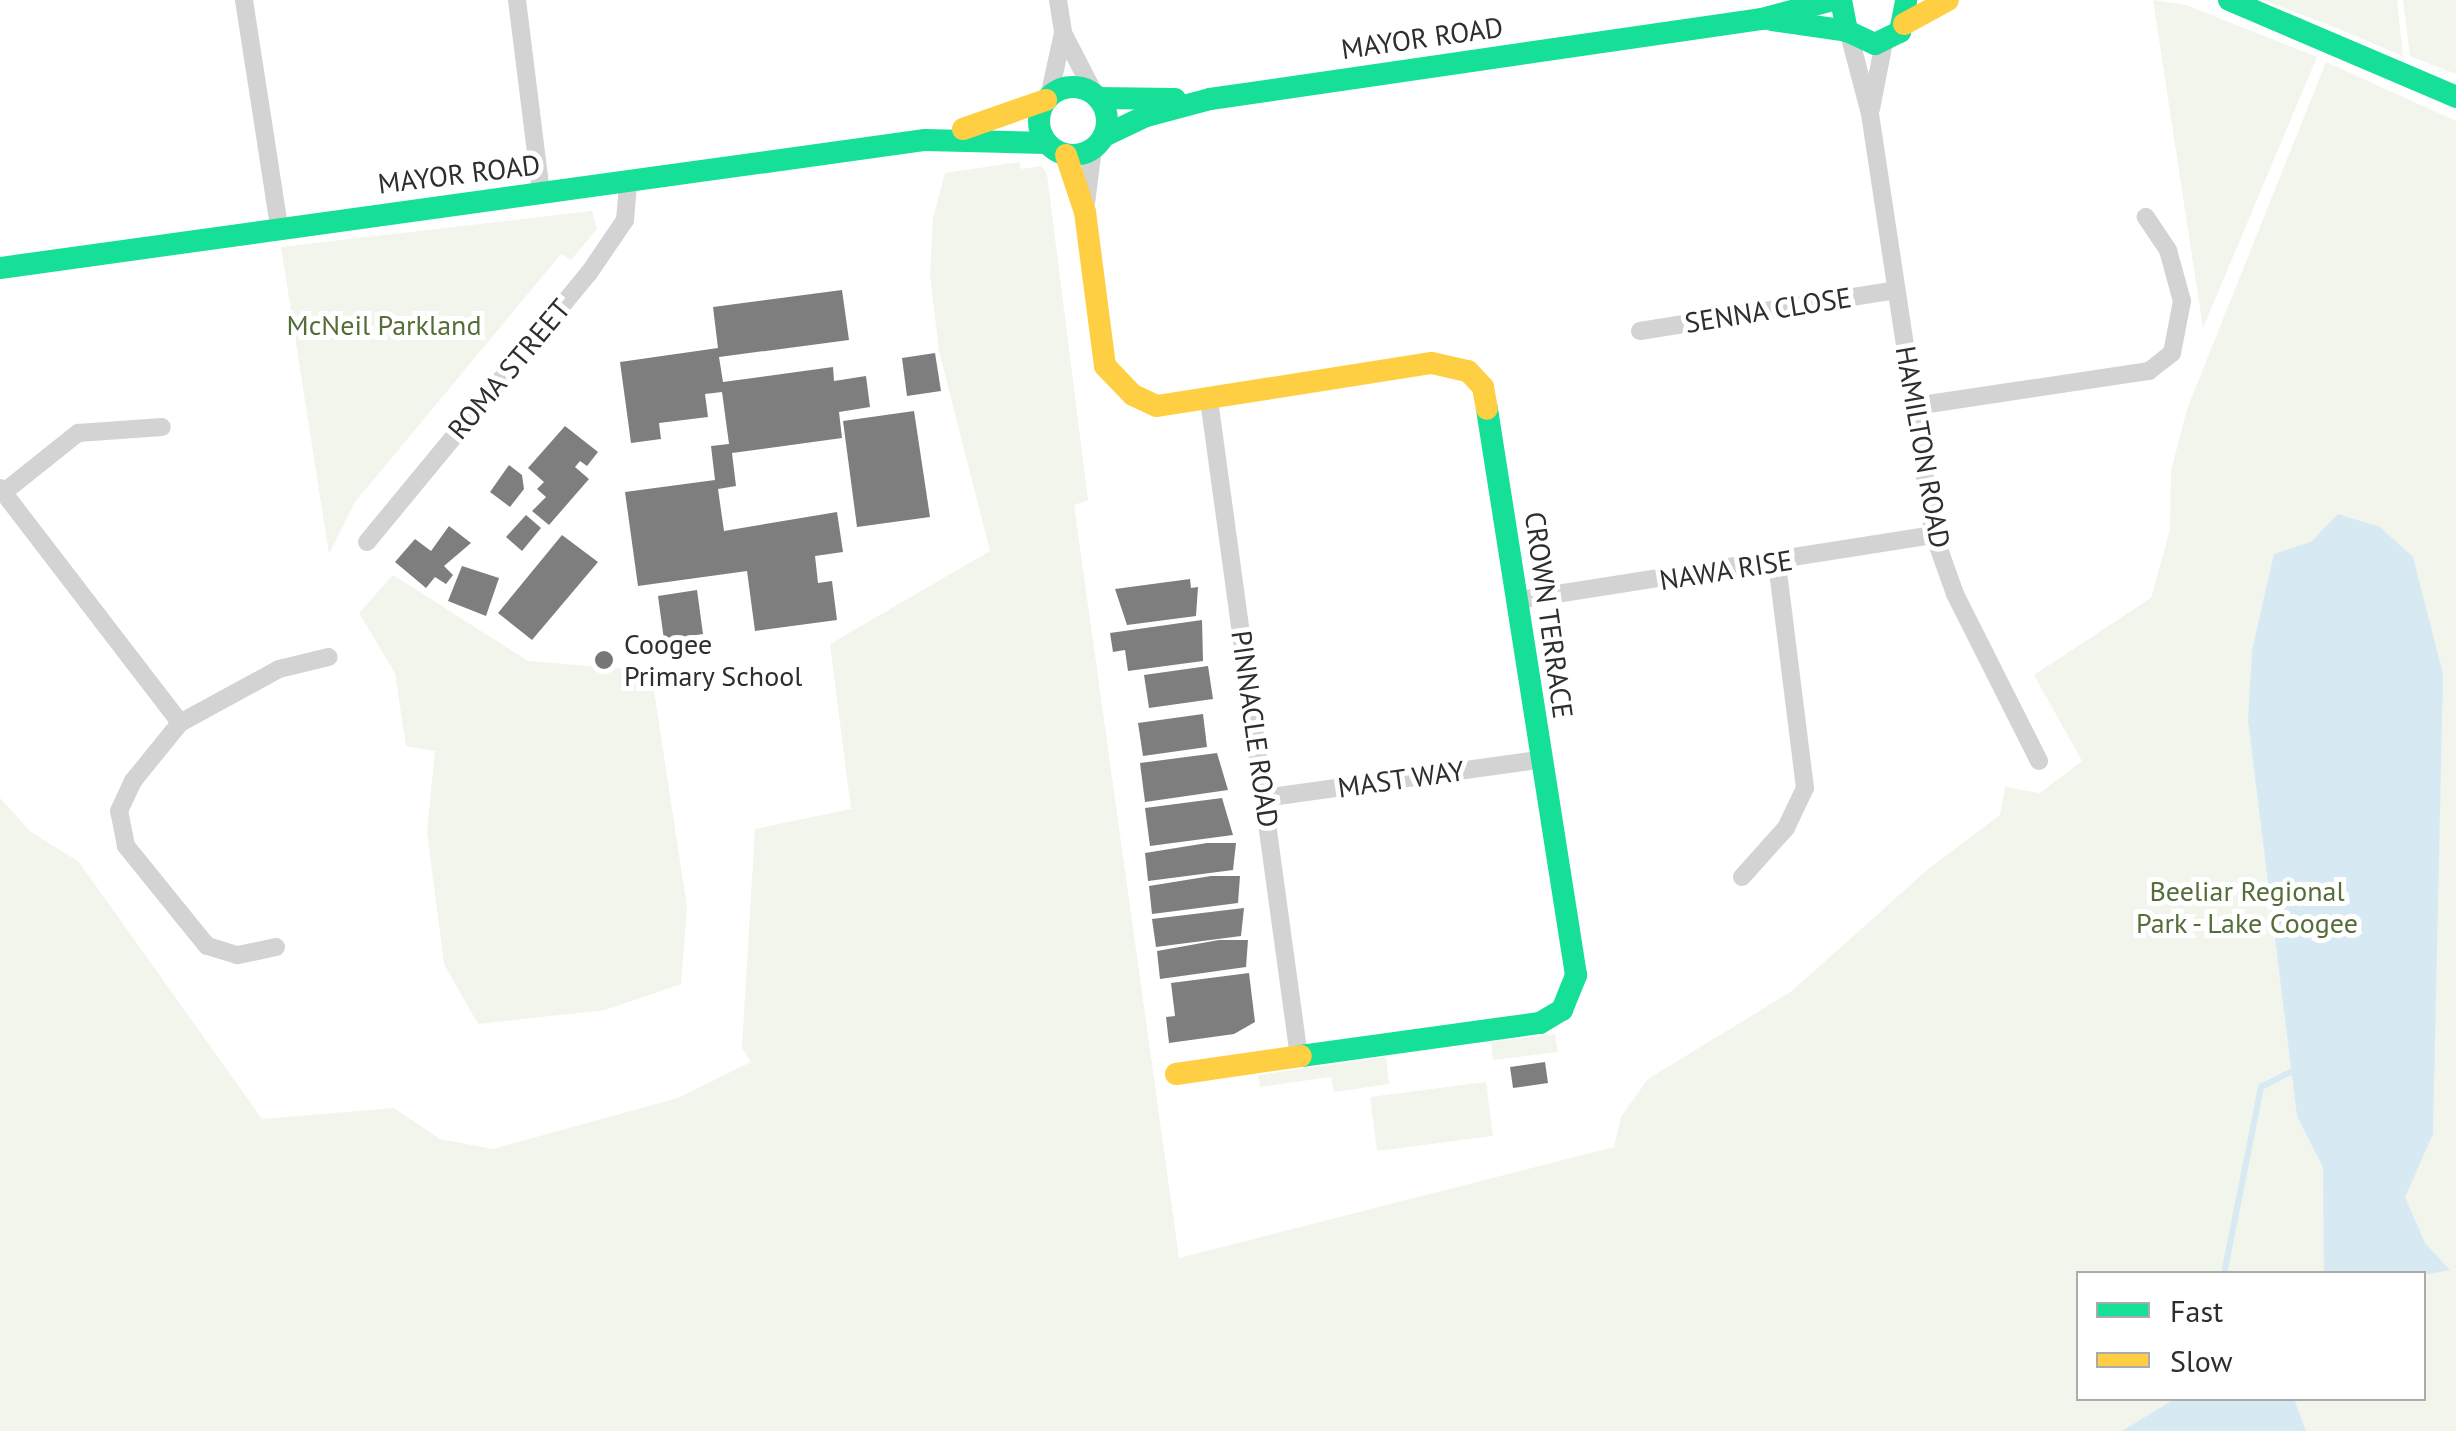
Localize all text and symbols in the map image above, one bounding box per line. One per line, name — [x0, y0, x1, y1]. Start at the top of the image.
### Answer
street label: MAYOR ROAD — [1339, 10, 1505, 66]
street label: MAYOR ROAD — [376, 147, 542, 201]
street label: SENNA CLOSE — [1682, 280, 1854, 340]
street label: ROMA STREET — [440, 292, 578, 446]
park label: McNeil Parkland — [287, 308, 481, 342]
street label: HAMILTON ROAD — [1889, 343, 1957, 551]
street label: CROWN TERRACE — [1518, 509, 1580, 721]
street label: NAWA RISE — [1657, 543, 1795, 597]
place label: Coogee Primary School — [624, 627, 803, 693]
street label: PINNACLE ROAD — [1225, 628, 1285, 830]
marker: Coogee Primary School — [593, 649, 615, 671]
street label: MAST WAY — [1335, 753, 1467, 805]
park label: Beeliar Regional Park - Lake Coogee — [2133, 874, 2361, 940]
legend — [2076, 1271, 2426, 1401]
text: Fast — [2170, 1291, 2223, 1330]
text: Slow — [2170, 1341, 2233, 1380]

